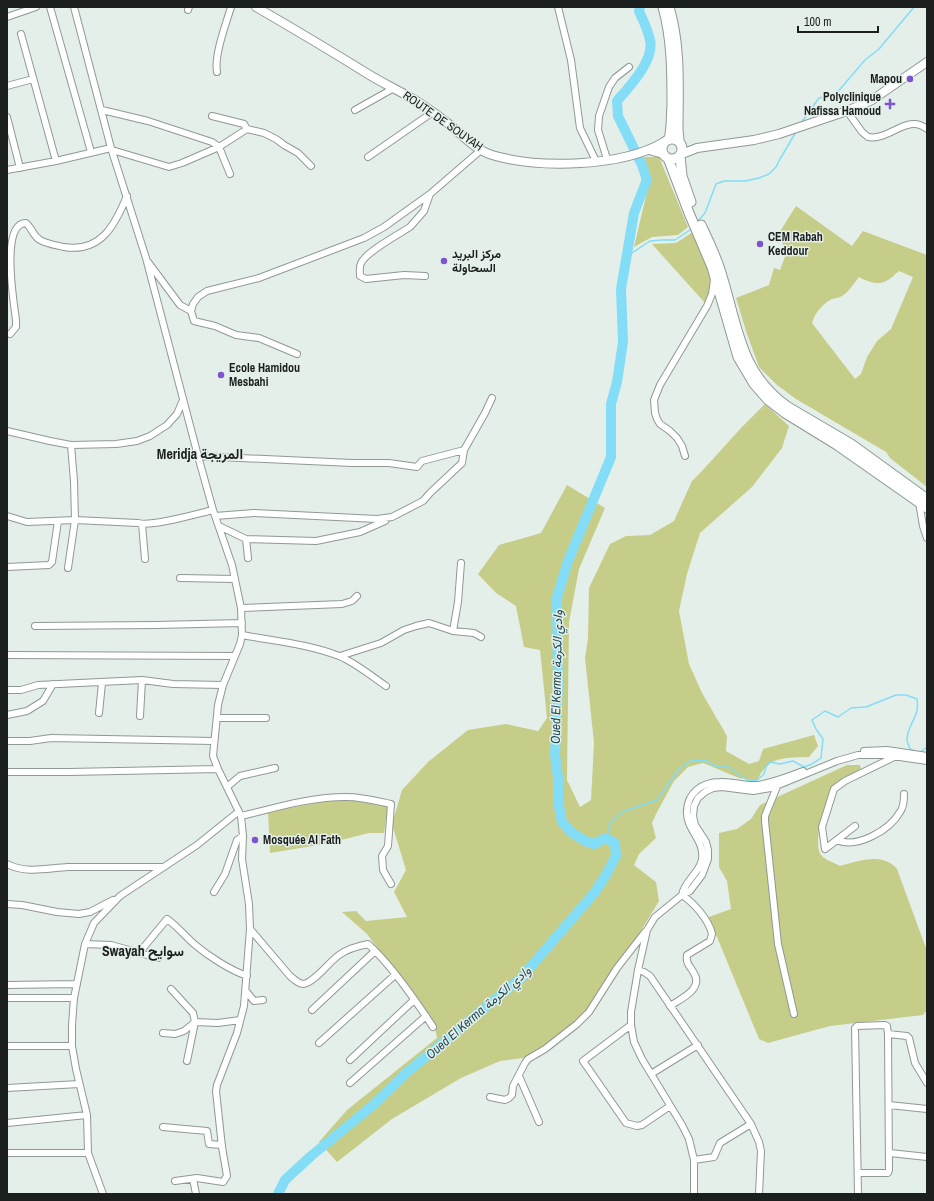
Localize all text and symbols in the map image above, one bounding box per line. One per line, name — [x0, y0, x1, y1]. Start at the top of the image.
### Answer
scale bar — [798, 8, 878, 34]
text: 100 m — [804, 14, 831, 30]
place label: Mapou — [870, 71, 902, 87]
marker: Mapou — [905, 74, 915, 84]
street label: ROUTE DE SOUYAH — [400, 87, 486, 155]
place label: Polyclinique Nafissa Hamoud — [804, 89, 882, 119]
marker: Polyclinique Nafissa Hamoud — [884, 98, 896, 110]
place label: CEM Rabah Keddour — [768, 229, 823, 259]
marker: CEM Rabah Keddour — [755, 239, 765, 249]
place label: مركز البريد السحاولة — [452, 246, 502, 276]
marker: مركز البريد السحاولة — [439, 256, 449, 266]
place label: Ecole Hamidou Mesbahi — [229, 360, 300, 390]
marker: Ecole Hamidou Mesbahi — [216, 370, 226, 380]
district label: Meridja المريجة — [157, 445, 243, 463]
water label: Oued El Kerma وادي الكرمة — [547, 610, 568, 744]
place label: Mosquée Al Fath — [263, 832, 341, 848]
marker: Mosquée Al Fath — [250, 835, 260, 845]
district label: Swayah سوايح — [102, 942, 184, 961]
water label: Oued El Kerma وادي الكرمة — [422, 962, 536, 1064]

